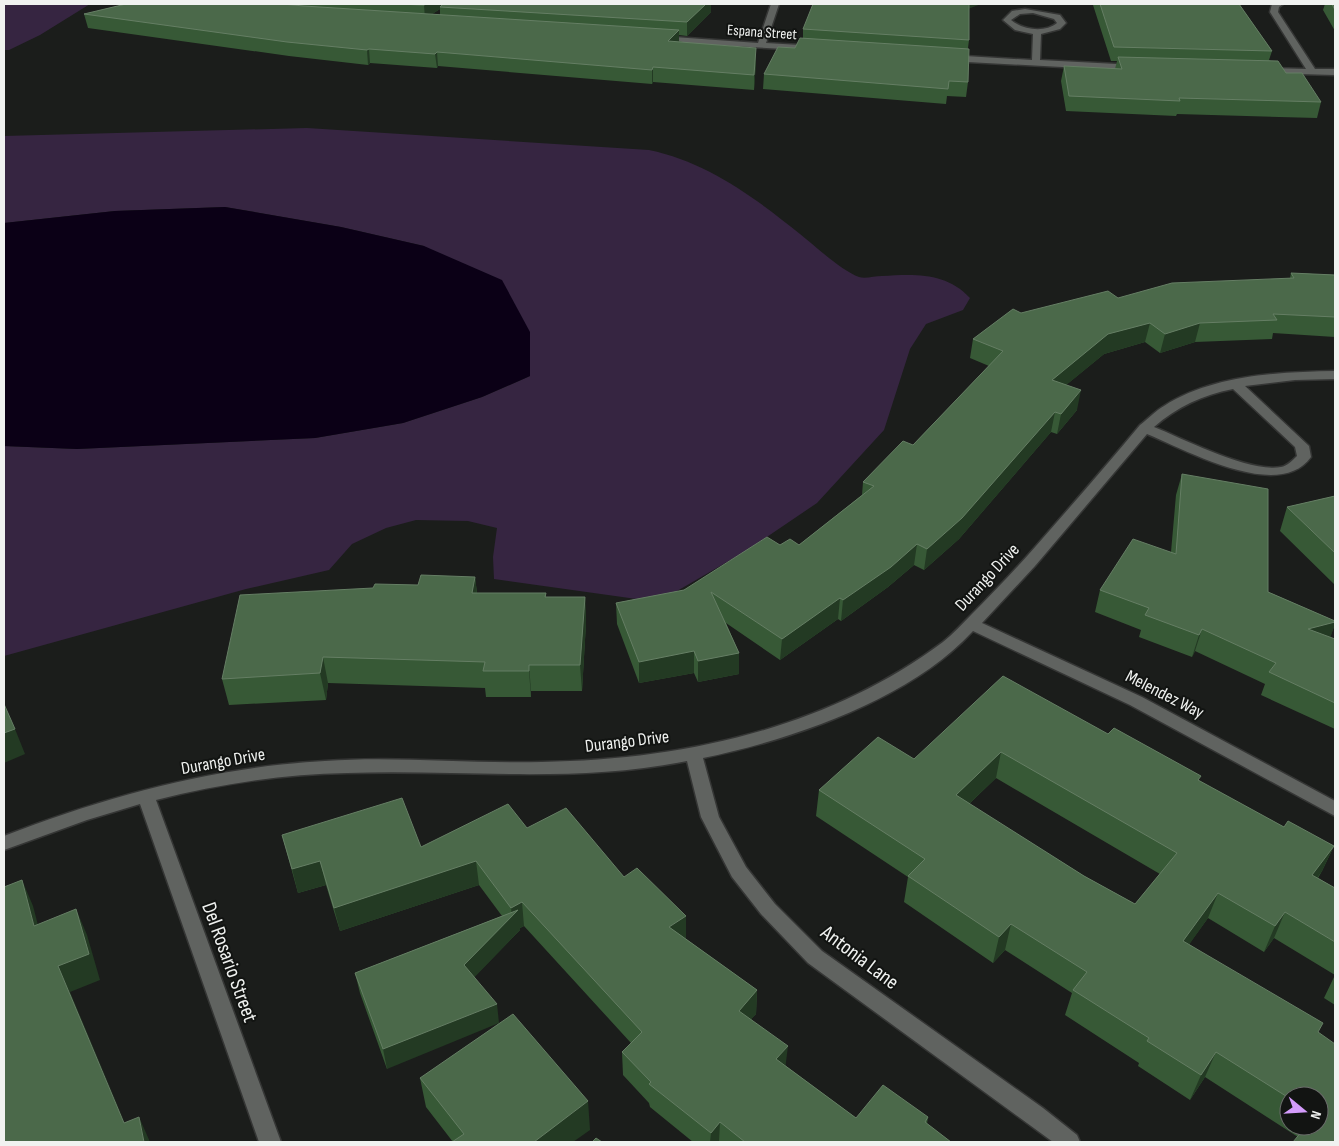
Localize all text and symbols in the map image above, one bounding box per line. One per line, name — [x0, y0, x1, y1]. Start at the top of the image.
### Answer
street label: Espana Street — [727, 21, 798, 44]
street label: Durango Drive — [951, 539, 1024, 615]
street label: Melendez Way — [1122, 666, 1208, 723]
street label: Durango Drive — [584, 726, 670, 757]
street label: Durango Drive — [180, 744, 267, 779]
street label: Del Rosario Street — [196, 899, 263, 1026]
street label: Antonia Lane — [815, 919, 904, 995]
north arrow — [1279, 1086, 1329, 1136]
text: N — [1307, 1109, 1325, 1121]

